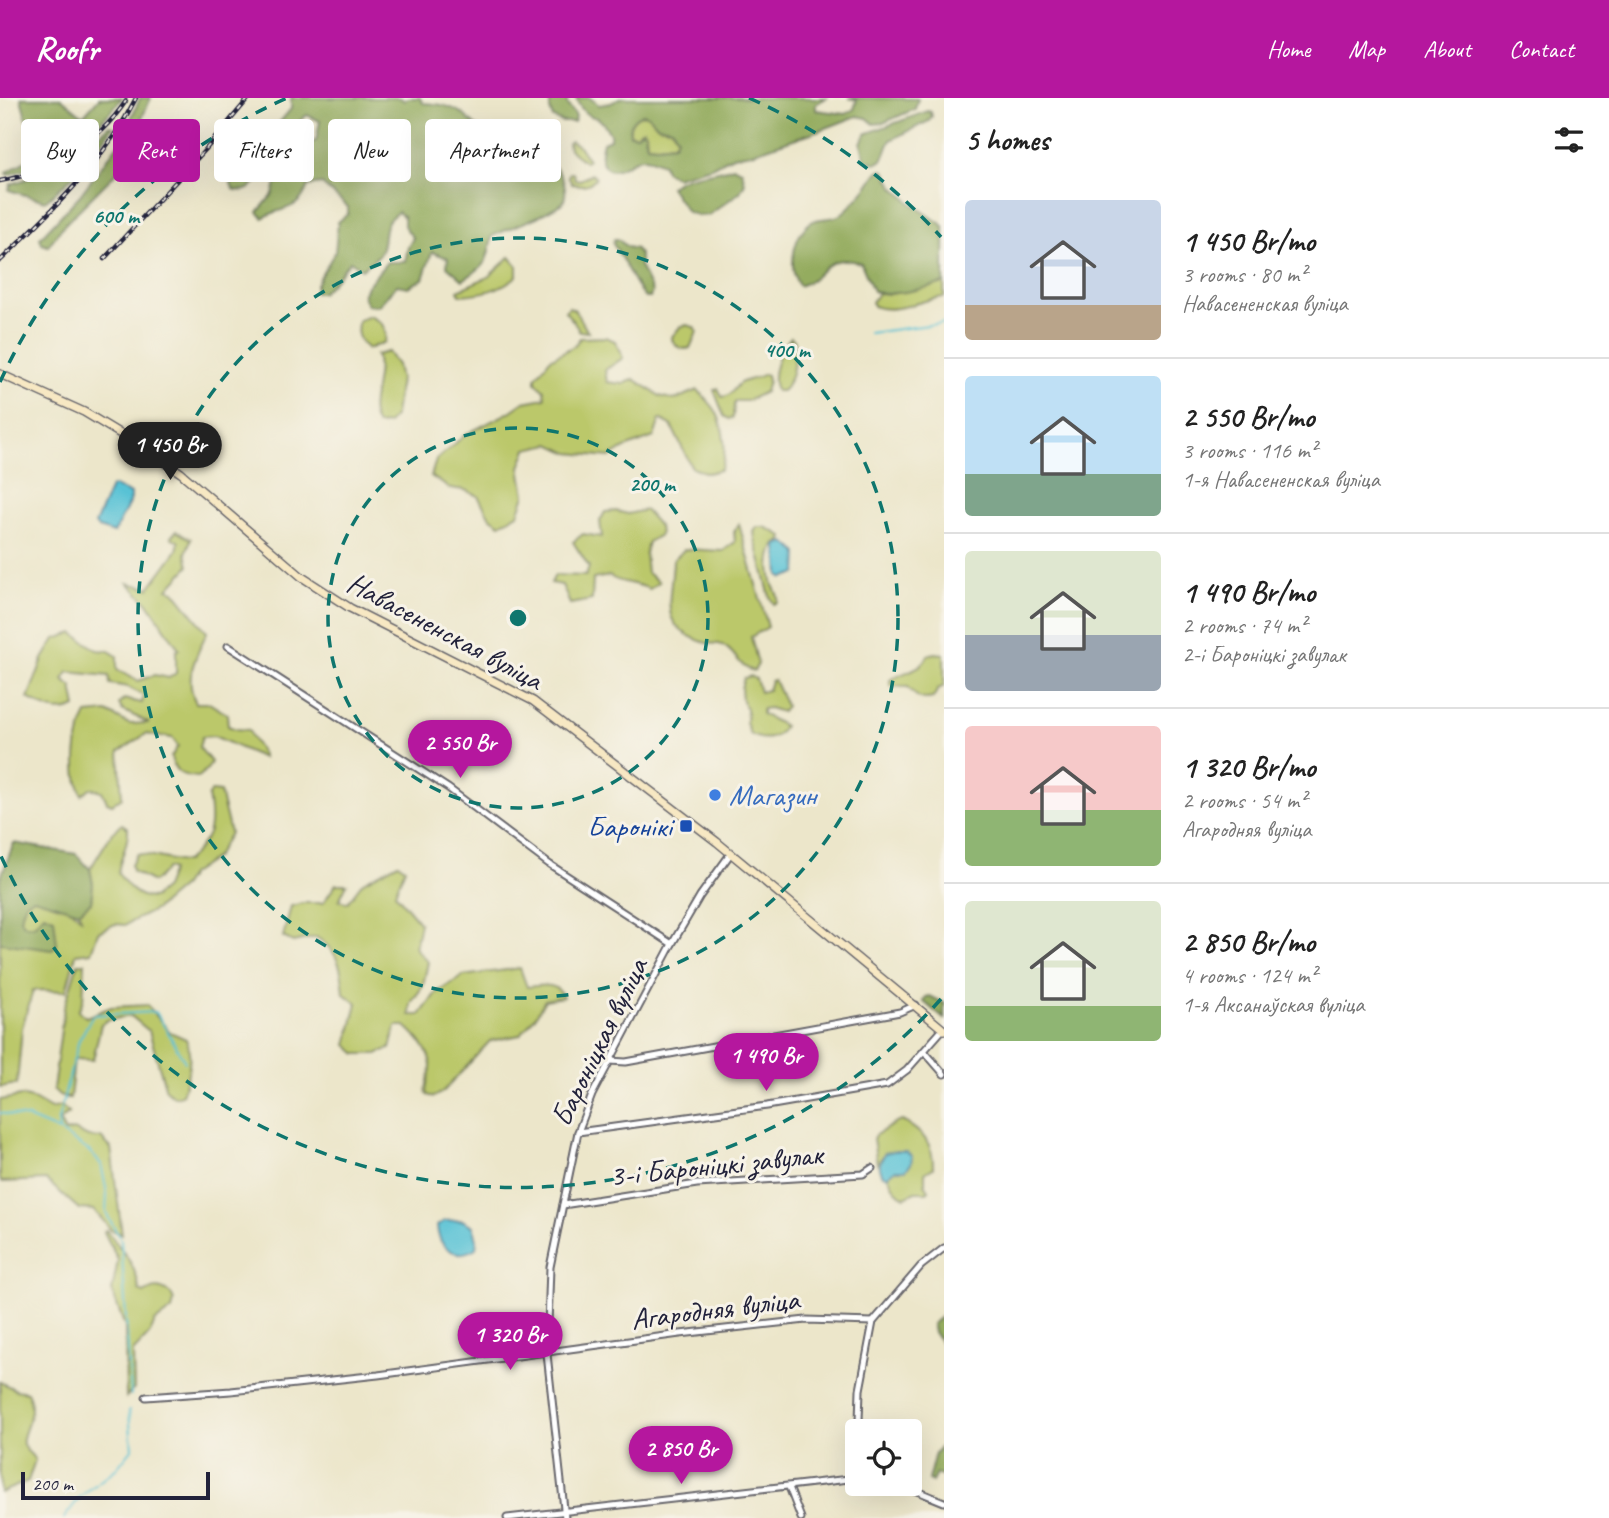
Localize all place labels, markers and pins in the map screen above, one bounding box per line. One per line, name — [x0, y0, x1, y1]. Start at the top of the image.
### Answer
pin: 1 450 Br — [98, 422, 242, 482]
centre of rings — [506, 606, 530, 630]
pin: 2 550 Br — [388, 720, 532, 780]
place label: Магазин — [729, 776, 819, 814]
marker: Магазин — [707, 787, 723, 803]
place label: Баронікі — [587, 807, 675, 845]
marker: Баронікі — [678, 818, 694, 834]
pin: 1 490 Br — [694, 1034, 838, 1093]
pin: 1 320 Br — [438, 1312, 582, 1372]
pin: 2 850 Br — [609, 1426, 753, 1486]

